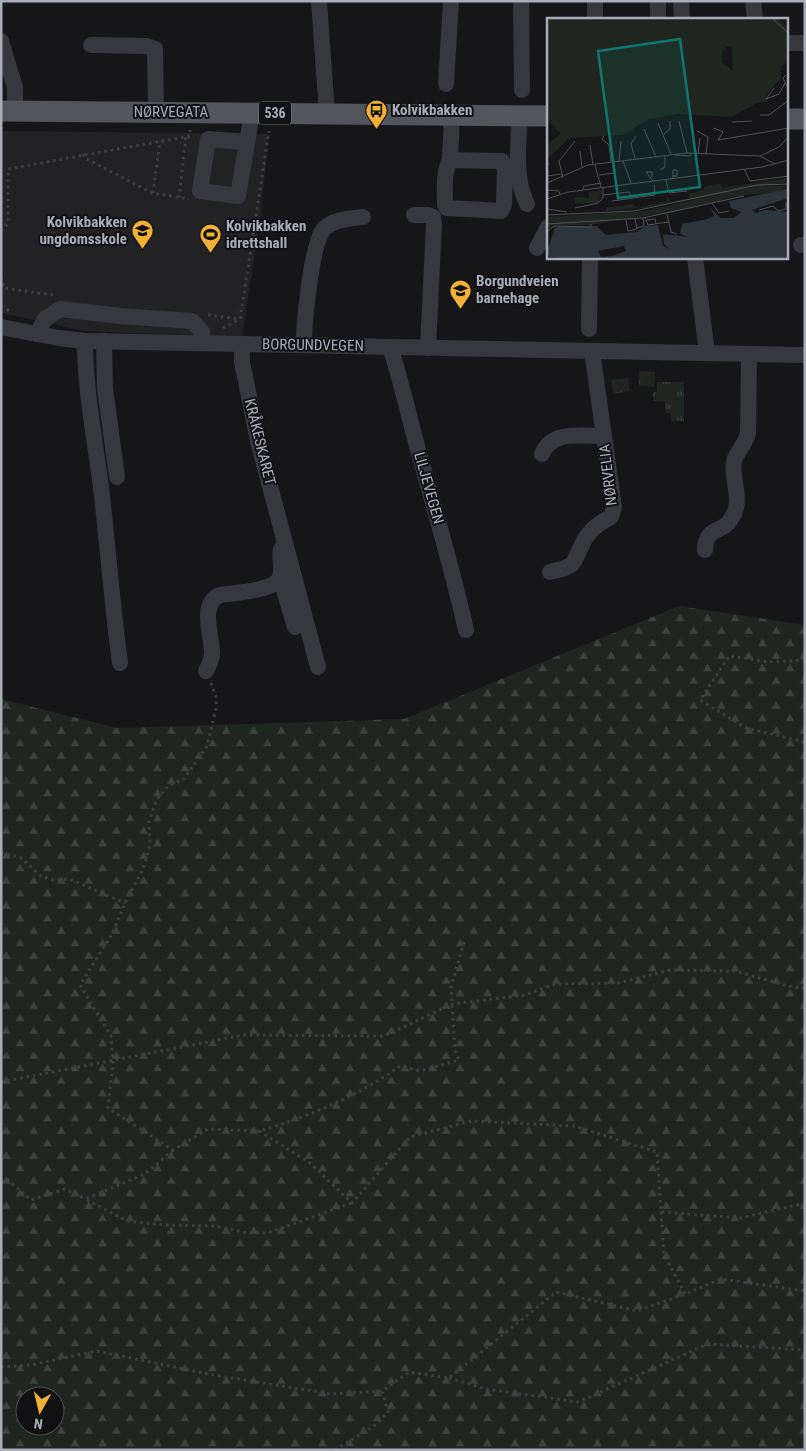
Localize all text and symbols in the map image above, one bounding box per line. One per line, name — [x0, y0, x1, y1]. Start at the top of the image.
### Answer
inset map — [547, 18, 788, 259]
bus stop icon: Kolvikbakken — [364, 98, 388, 129]
place label: Kolvikbakken — [392, 101, 472, 119]
road number: 536 — [259, 102, 291, 125]
street label: NØRVEGATA — [134, 103, 209, 121]
place label: Kolvikbakken ungdomsskole — [39, 213, 127, 248]
place label: Kolvikbakken idrettshall — [226, 217, 306, 252]
school or university icon: Kolvikbakken ungdomsskole — [131, 219, 155, 250]
sports icon: Kolvikbakken idrettshall — [198, 223, 222, 254]
place label: Borgundveien barnehage — [476, 272, 559, 307]
school or university icon: Borgundveien barnehage — [448, 278, 472, 309]
street label: BORGUNDVEGEN — [262, 335, 364, 355]
street label: KRÅKESKARET — [241, 397, 279, 487]
street label: NØRVELIA — [595, 443, 621, 507]
street label: LILJEVEGEN — [410, 450, 448, 526]
north arrow — [15, 1386, 65, 1436]
text: N — [33, 1415, 44, 1432]

